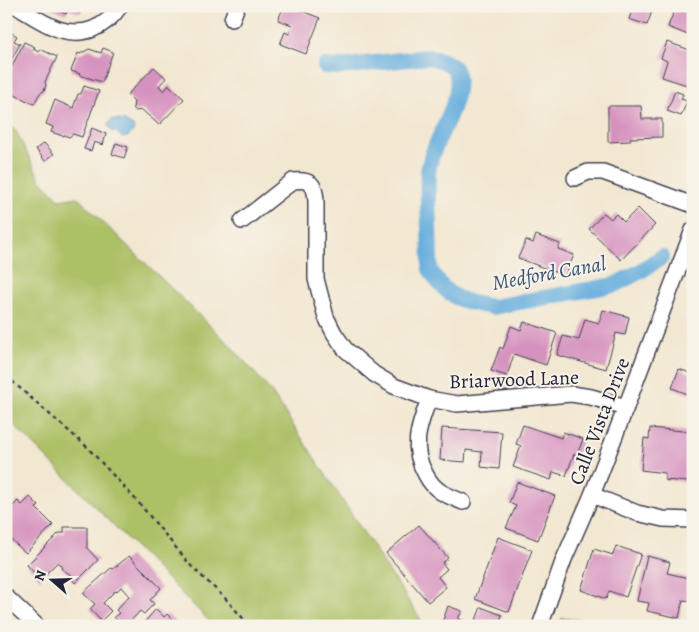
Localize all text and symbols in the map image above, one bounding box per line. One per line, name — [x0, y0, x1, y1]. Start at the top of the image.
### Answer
water label: Medford Canal — [490, 249, 609, 297]
street label: Calle Vista Drive — [563, 354, 636, 489]
street label: Briarwood Lane — [449, 364, 580, 395]
north arrow — [28, 554, 78, 604]
text: N — [30, 568, 51, 584]

